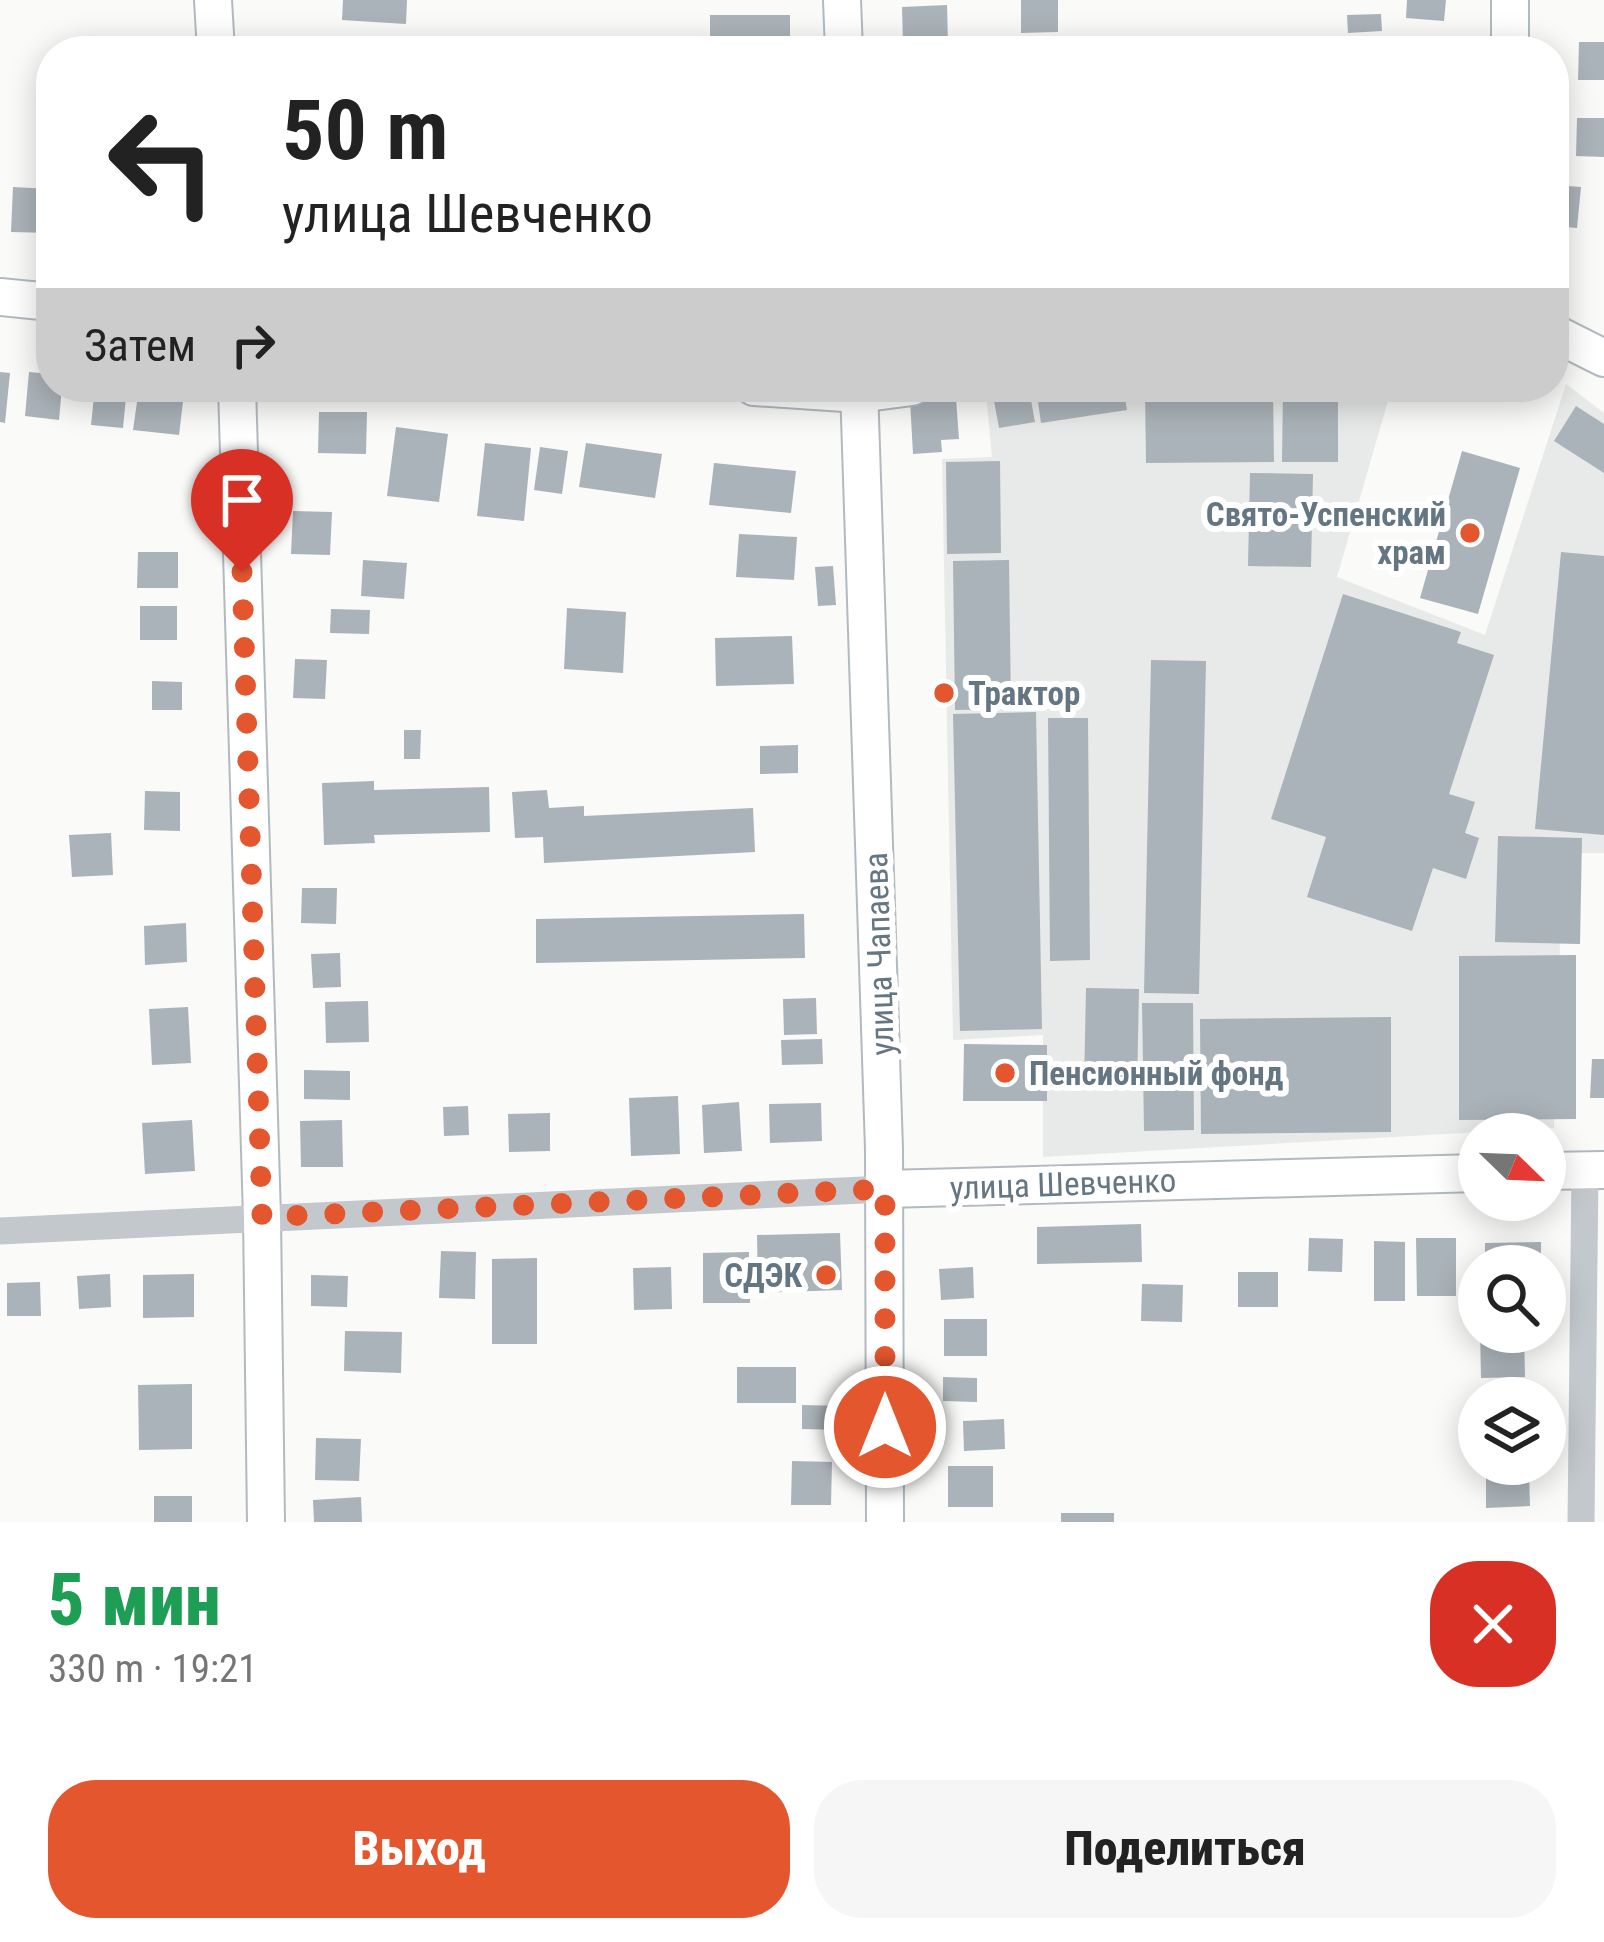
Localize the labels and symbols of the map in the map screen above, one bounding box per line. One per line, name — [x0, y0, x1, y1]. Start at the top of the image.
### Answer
pin — [191, 449, 293, 572]
place label: Свято-Успенский храм — [1206, 495, 1446, 572]
marker: Свято-Успенский храм — [1457, 520, 1483, 546]
place label: Трактор — [968, 674, 1080, 713]
marker: Трактор — [931, 680, 957, 706]
street label: улица Чапаева — [856, 852, 902, 1056]
place label: Пенсионный фонд — [1029, 1054, 1283, 1093]
marker: Пенсионный фонд — [992, 1060, 1018, 1086]
north arrow — [1458, 1113, 1566, 1221]
street label: улица Шевченко — [949, 1161, 1177, 1207]
place label: СДЭК — [724, 1256, 802, 1295]
marker: СДЭК — [813, 1262, 839, 1288]
position arrow — [822, 1364, 948, 1490]

